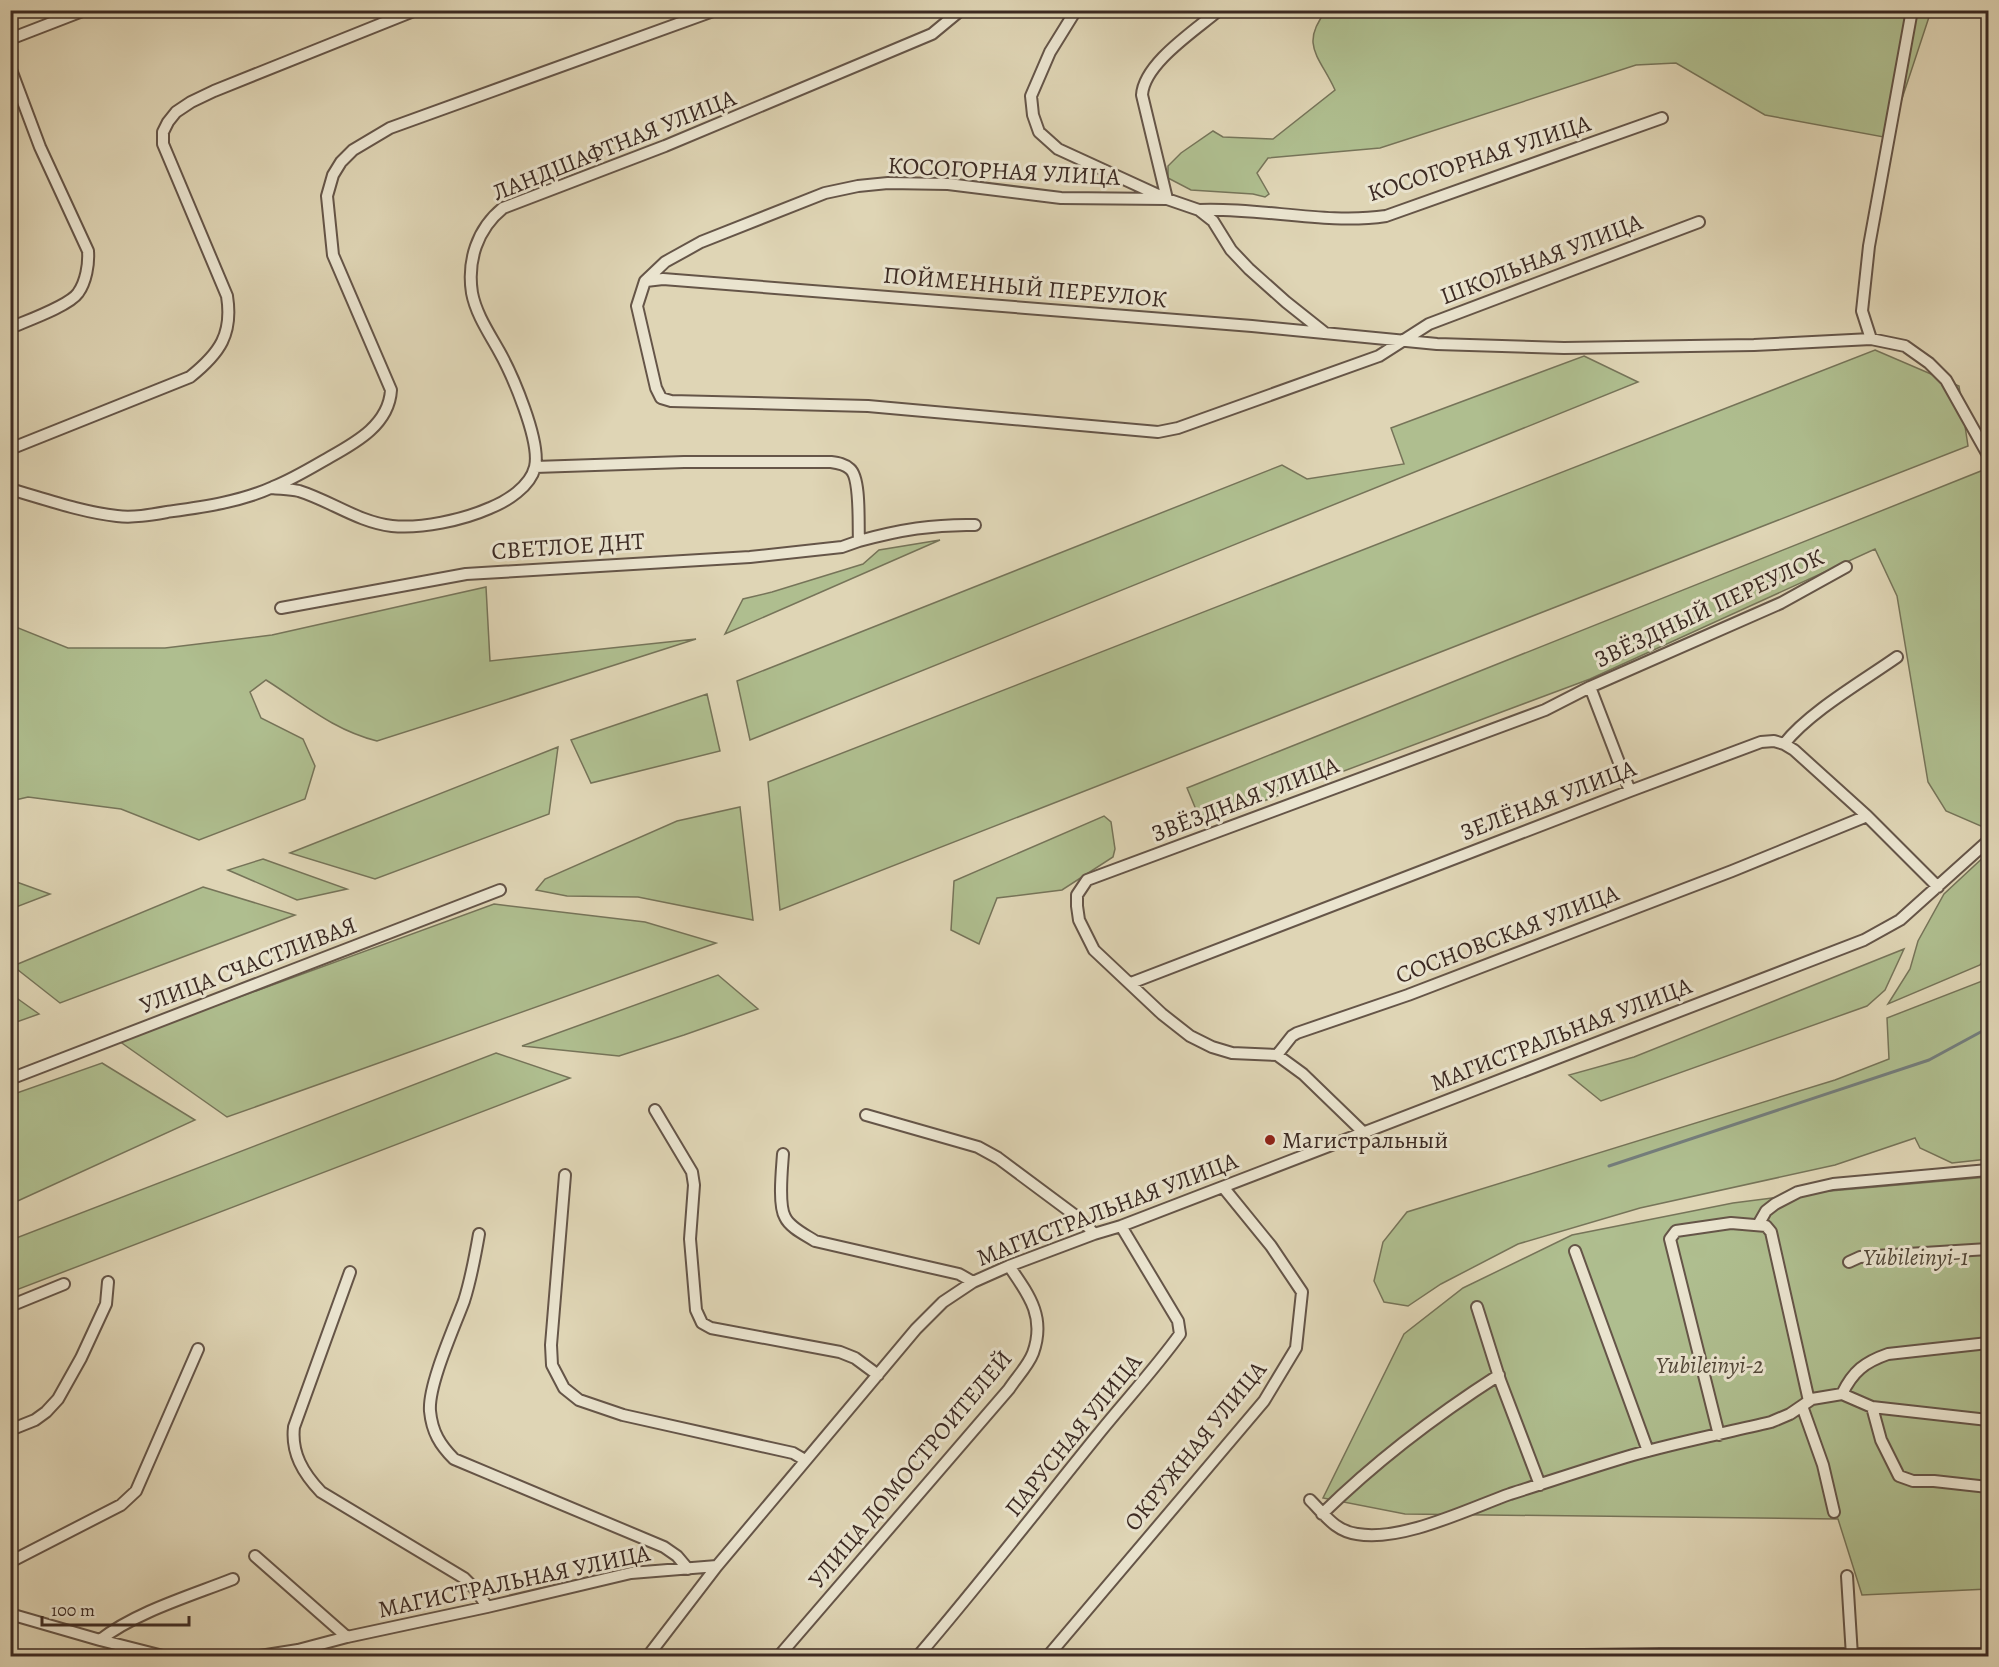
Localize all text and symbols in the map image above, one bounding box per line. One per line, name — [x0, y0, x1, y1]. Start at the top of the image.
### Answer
street label: ЛАНДШАФТНАЯ УЛИЦА — [488, 81, 741, 208]
street label: КОСОГОРНАЯ УЛИЦА — [1363, 107, 1596, 209]
street label: КОСОГОРНАЯ УЛИЦА — [887, 149, 1122, 193]
street label: ШКОЛЬНАЯ УЛИЦА — [1435, 205, 1648, 312]
street label: ПОЙМЕННЫЙ ПЕРЕУЛОК — [882, 259, 1169, 315]
street label: СВЕТЛОЕ ДНТ — [490, 525, 646, 567]
street label: ЗВЁЗДНЫЙ ПЕРЕУЛОК — [1589, 541, 1829, 675]
street label: ЗВЁЗДНАЯ УЛИЦА — [1147, 748, 1344, 849]
street label: ЗЕЛЁНАЯ УЛИЦА — [1456, 751, 1641, 848]
street label: СОСНОВСКАЯ УЛИЦА — [1391, 876, 1624, 991]
street label: УЛИЦА СЧАСТЛИВАЯ — [135, 909, 361, 1021]
street label: МАГИСТРАЛЬНАЯ УЛИЦА — [1426, 969, 1697, 1099]
place label: Магистральный — [1282, 1124, 1448, 1156]
marker: Магистральный — [1263, 1133, 1277, 1147]
street label: МАГИСТРАЛЬНАЯ УЛИЦА — [972, 1144, 1243, 1274]
park label: Yubileinyi-1 — [1863, 1241, 1969, 1273]
street label: УЛИЦА ДОМОСТРОИТЕЛЕЙ — [801, 1343, 1019, 1595]
street label: ПАРУСНАЯ УЛИЦА — [997, 1346, 1149, 1523]
park label: Yubileinyi-2 — [1656, 1349, 1764, 1381]
street label: ОКРУЖНАЯ УЛИЦА — [1117, 1354, 1274, 1538]
street label: МАГИСТРАЛЬНАЯ УЛИЦА — [375, 1536, 654, 1625]
scale bar — [42, 1589, 189, 1627]
text: 100 m — [51, 1598, 95, 1622]

